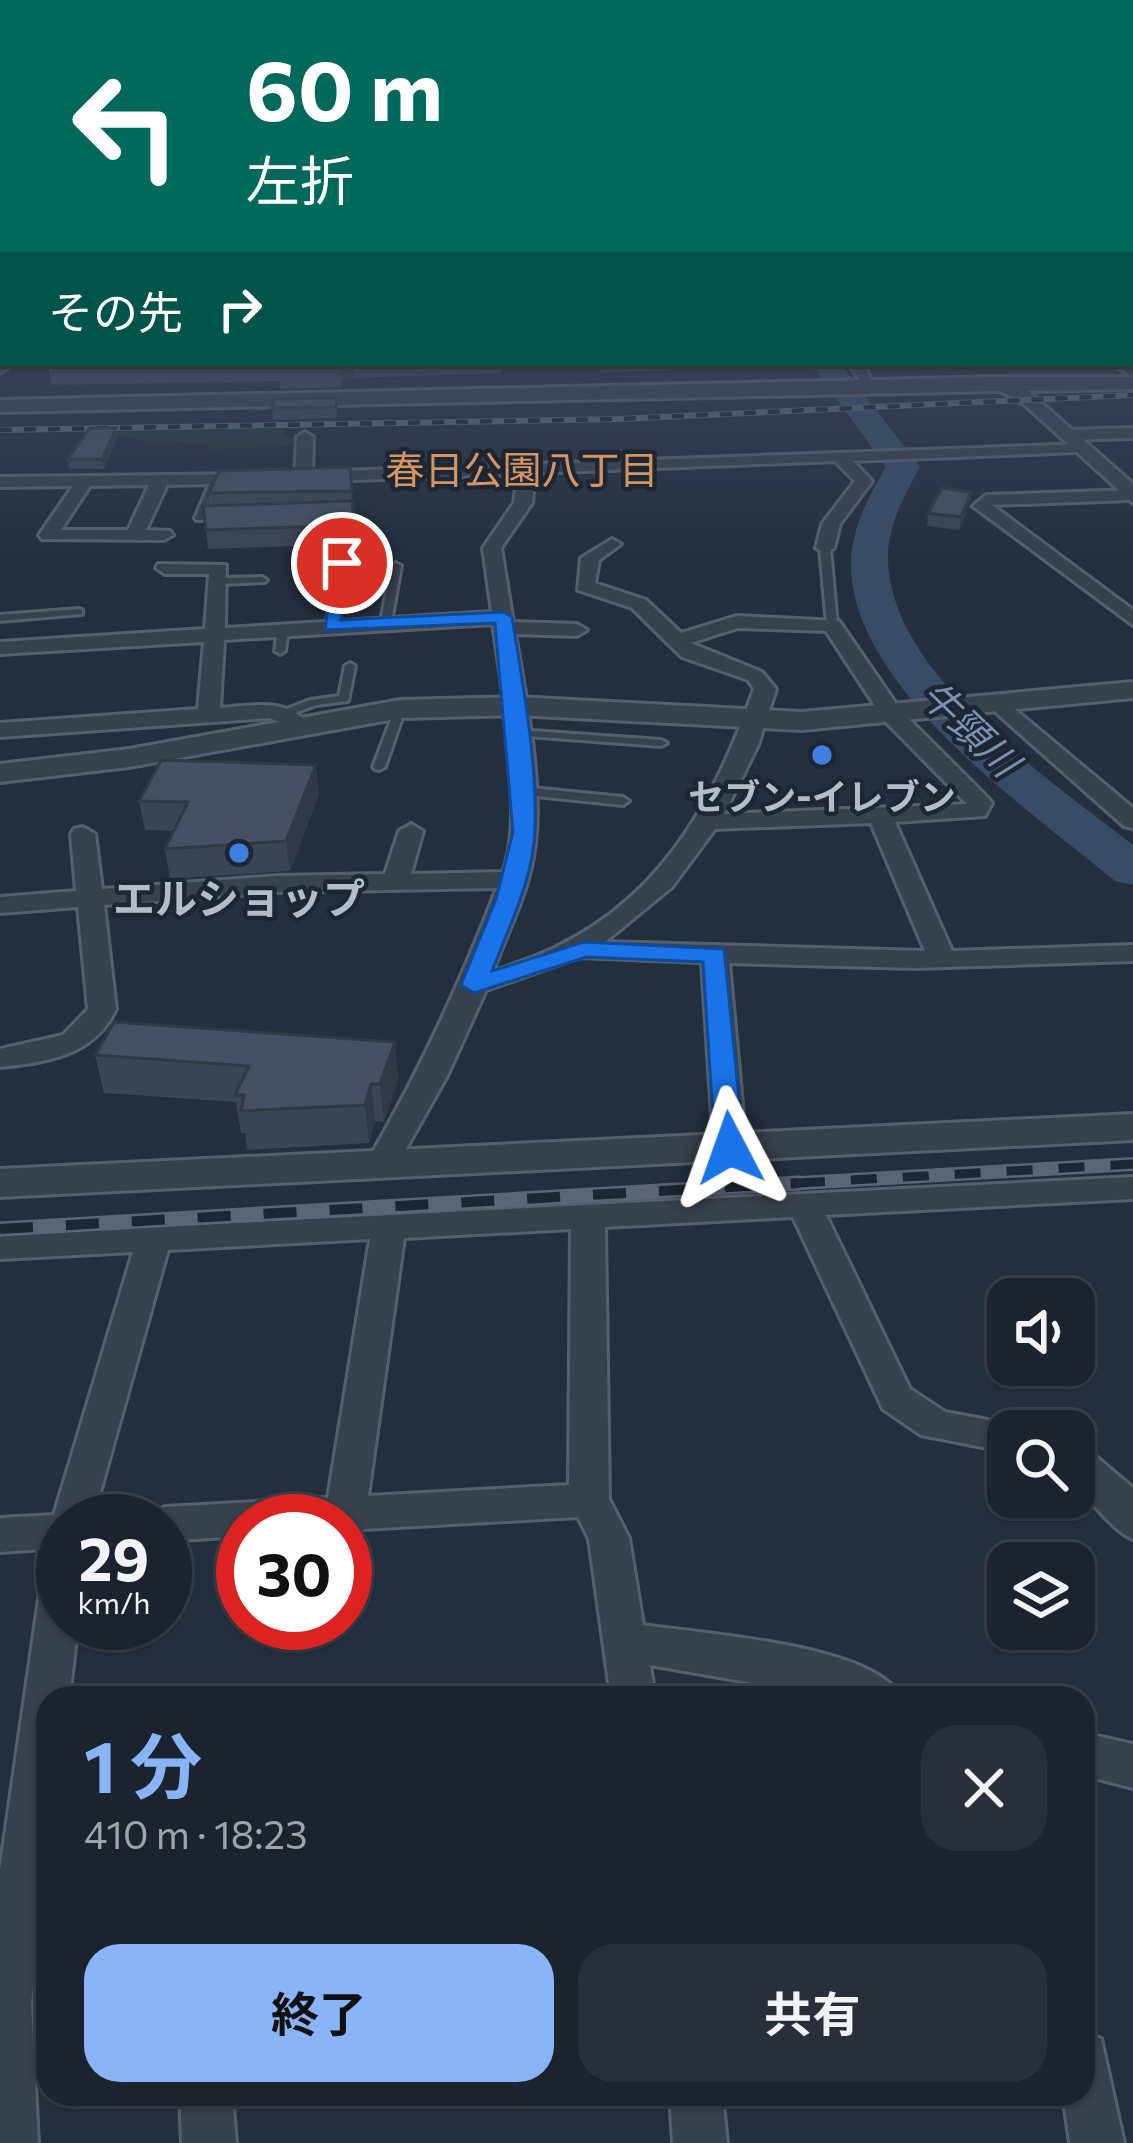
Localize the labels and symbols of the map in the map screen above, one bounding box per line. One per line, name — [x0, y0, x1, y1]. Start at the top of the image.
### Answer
district label: 春日公園八丁目 — [385, 444, 659, 492]
pin — [291, 512, 393, 614]
water label: 牛頸川 — [912, 669, 1033, 788]
marker: セブン-イレブン — [809, 742, 835, 768]
place label: セブン-イレブン — [688, 773, 956, 817]
marker: エルショップ — [226, 840, 252, 866]
place label: エルショップ — [113, 871, 365, 923]
position arrow — [667, 1085, 793, 1211]
speed limit sign: 30 — [216, 1494, 372, 1650]

